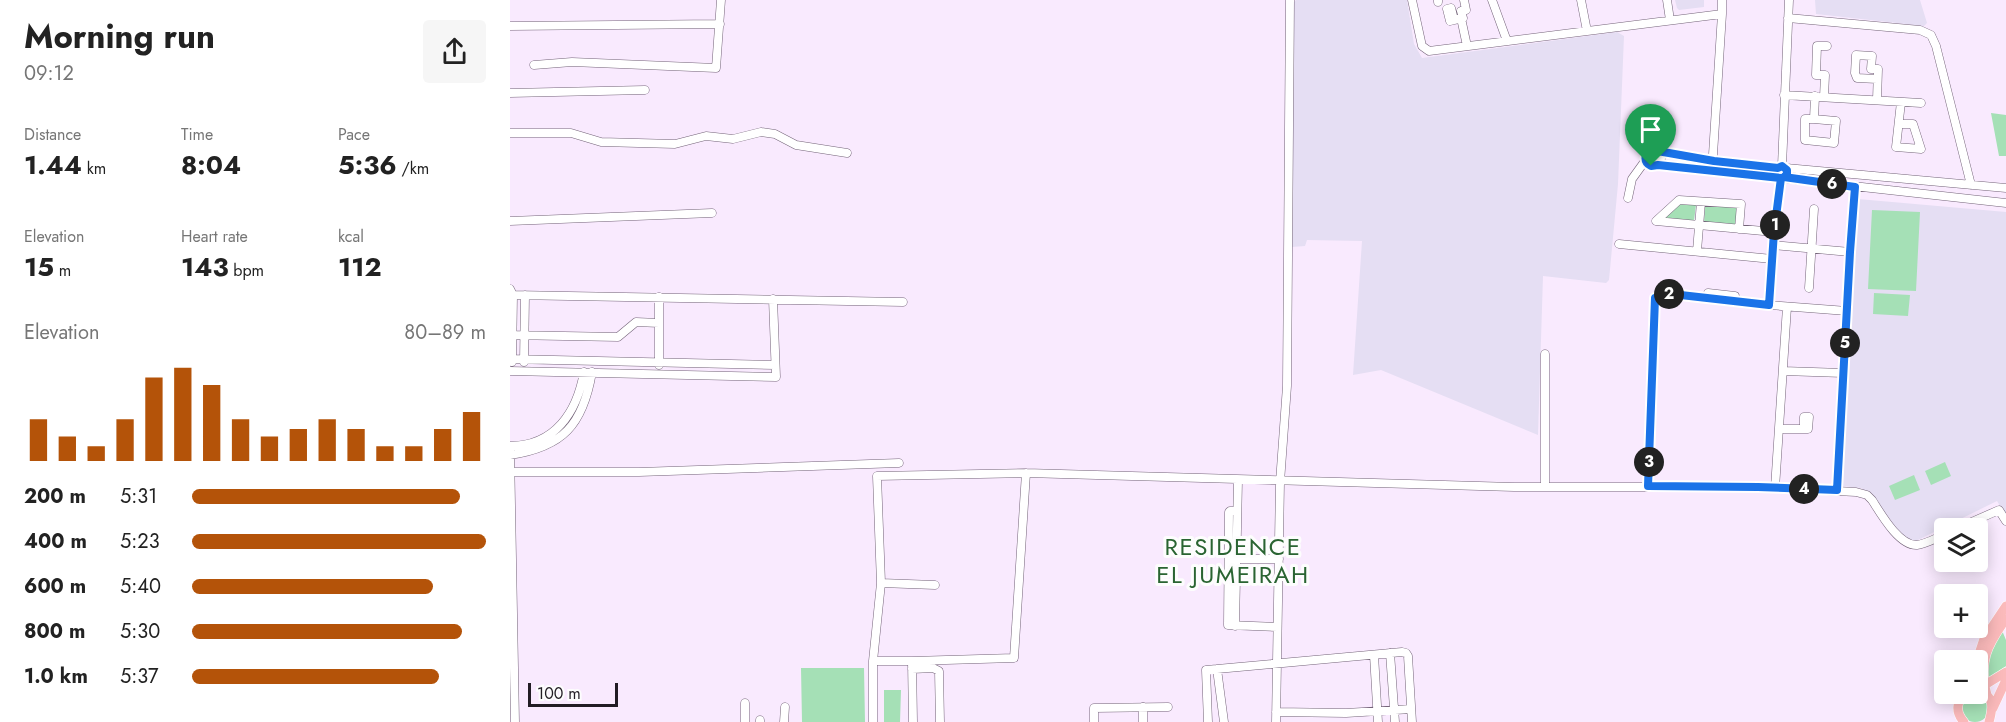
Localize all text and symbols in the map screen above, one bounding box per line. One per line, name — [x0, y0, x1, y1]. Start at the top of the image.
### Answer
text: Morning run — [24, 13, 215, 60]
button: share — [423, 20, 486, 83]
text: 09:12 — [24, 59, 74, 88]
pin — [1625, 104, 1676, 166]
icon: arrive — [1634, 113, 1667, 146]
text: Distance — [24, 123, 81, 146]
text: Time — [181, 123, 213, 146]
text: Pace — [338, 123, 370, 146]
text: 1.44 — [24, 146, 82, 184]
text: 8:04 — [181, 146, 241, 184]
text: 5:36 — [338, 146, 397, 184]
text: km — [82, 157, 106, 180]
text: /km — [397, 157, 429, 180]
pin: 6 — [1817, 169, 1847, 199]
text: 6 — [1827, 172, 1837, 195]
pin: 1 — [1760, 210, 1790, 240]
text: 1 — [1771, 213, 1779, 236]
text: Elevation — [24, 225, 84, 248]
text: Heart rate — [181, 225, 248, 248]
text: kcal — [338, 225, 364, 248]
text: 15 — [24, 248, 54, 286]
text: 143 — [181, 248, 229, 286]
text: 112 — [338, 248, 382, 286]
text: m — [54, 259, 71, 282]
text: bpm — [229, 259, 264, 282]
pin: 2 — [1654, 279, 1684, 309]
text: 2 — [1664, 282, 1674, 305]
text: Elevation — [24, 318, 99, 347]
text: 80–89 m — [404, 318, 486, 347]
pin: 5 — [1830, 328, 1860, 358]
text: 5 — [1840, 331, 1850, 354]
pin: 3 — [1634, 447, 1664, 477]
text: 3 — [1644, 450, 1654, 473]
pin: 4 — [1789, 474, 1819, 504]
text: 4 — [1798, 477, 1810, 500]
text: 200 m — [24, 482, 86, 511]
text: 5:31 — [120, 482, 157, 511]
map controls — [1934, 518, 1988, 704]
button: layers — [1934, 518, 1988, 572]
text: 400 m — [24, 527, 87, 556]
text: 5:23 — [120, 527, 160, 556]
district label: RESIDENCE EL JUMEIRAH — [1156, 529, 1310, 592]
text: 600 m — [24, 572, 86, 601]
text: 5:40 — [120, 572, 161, 601]
button: + — [1934, 584, 1988, 638]
text: 800 m — [24, 617, 85, 646]
text: 5:30 — [120, 617, 160, 646]
button: − — [1934, 650, 1988, 704]
text: 1.0 km — [24, 662, 88, 691]
text: 5:37 — [120, 662, 158, 691]
scale bar — [528, 680, 618, 708]
text: 100 m — [537, 682, 581, 705]

